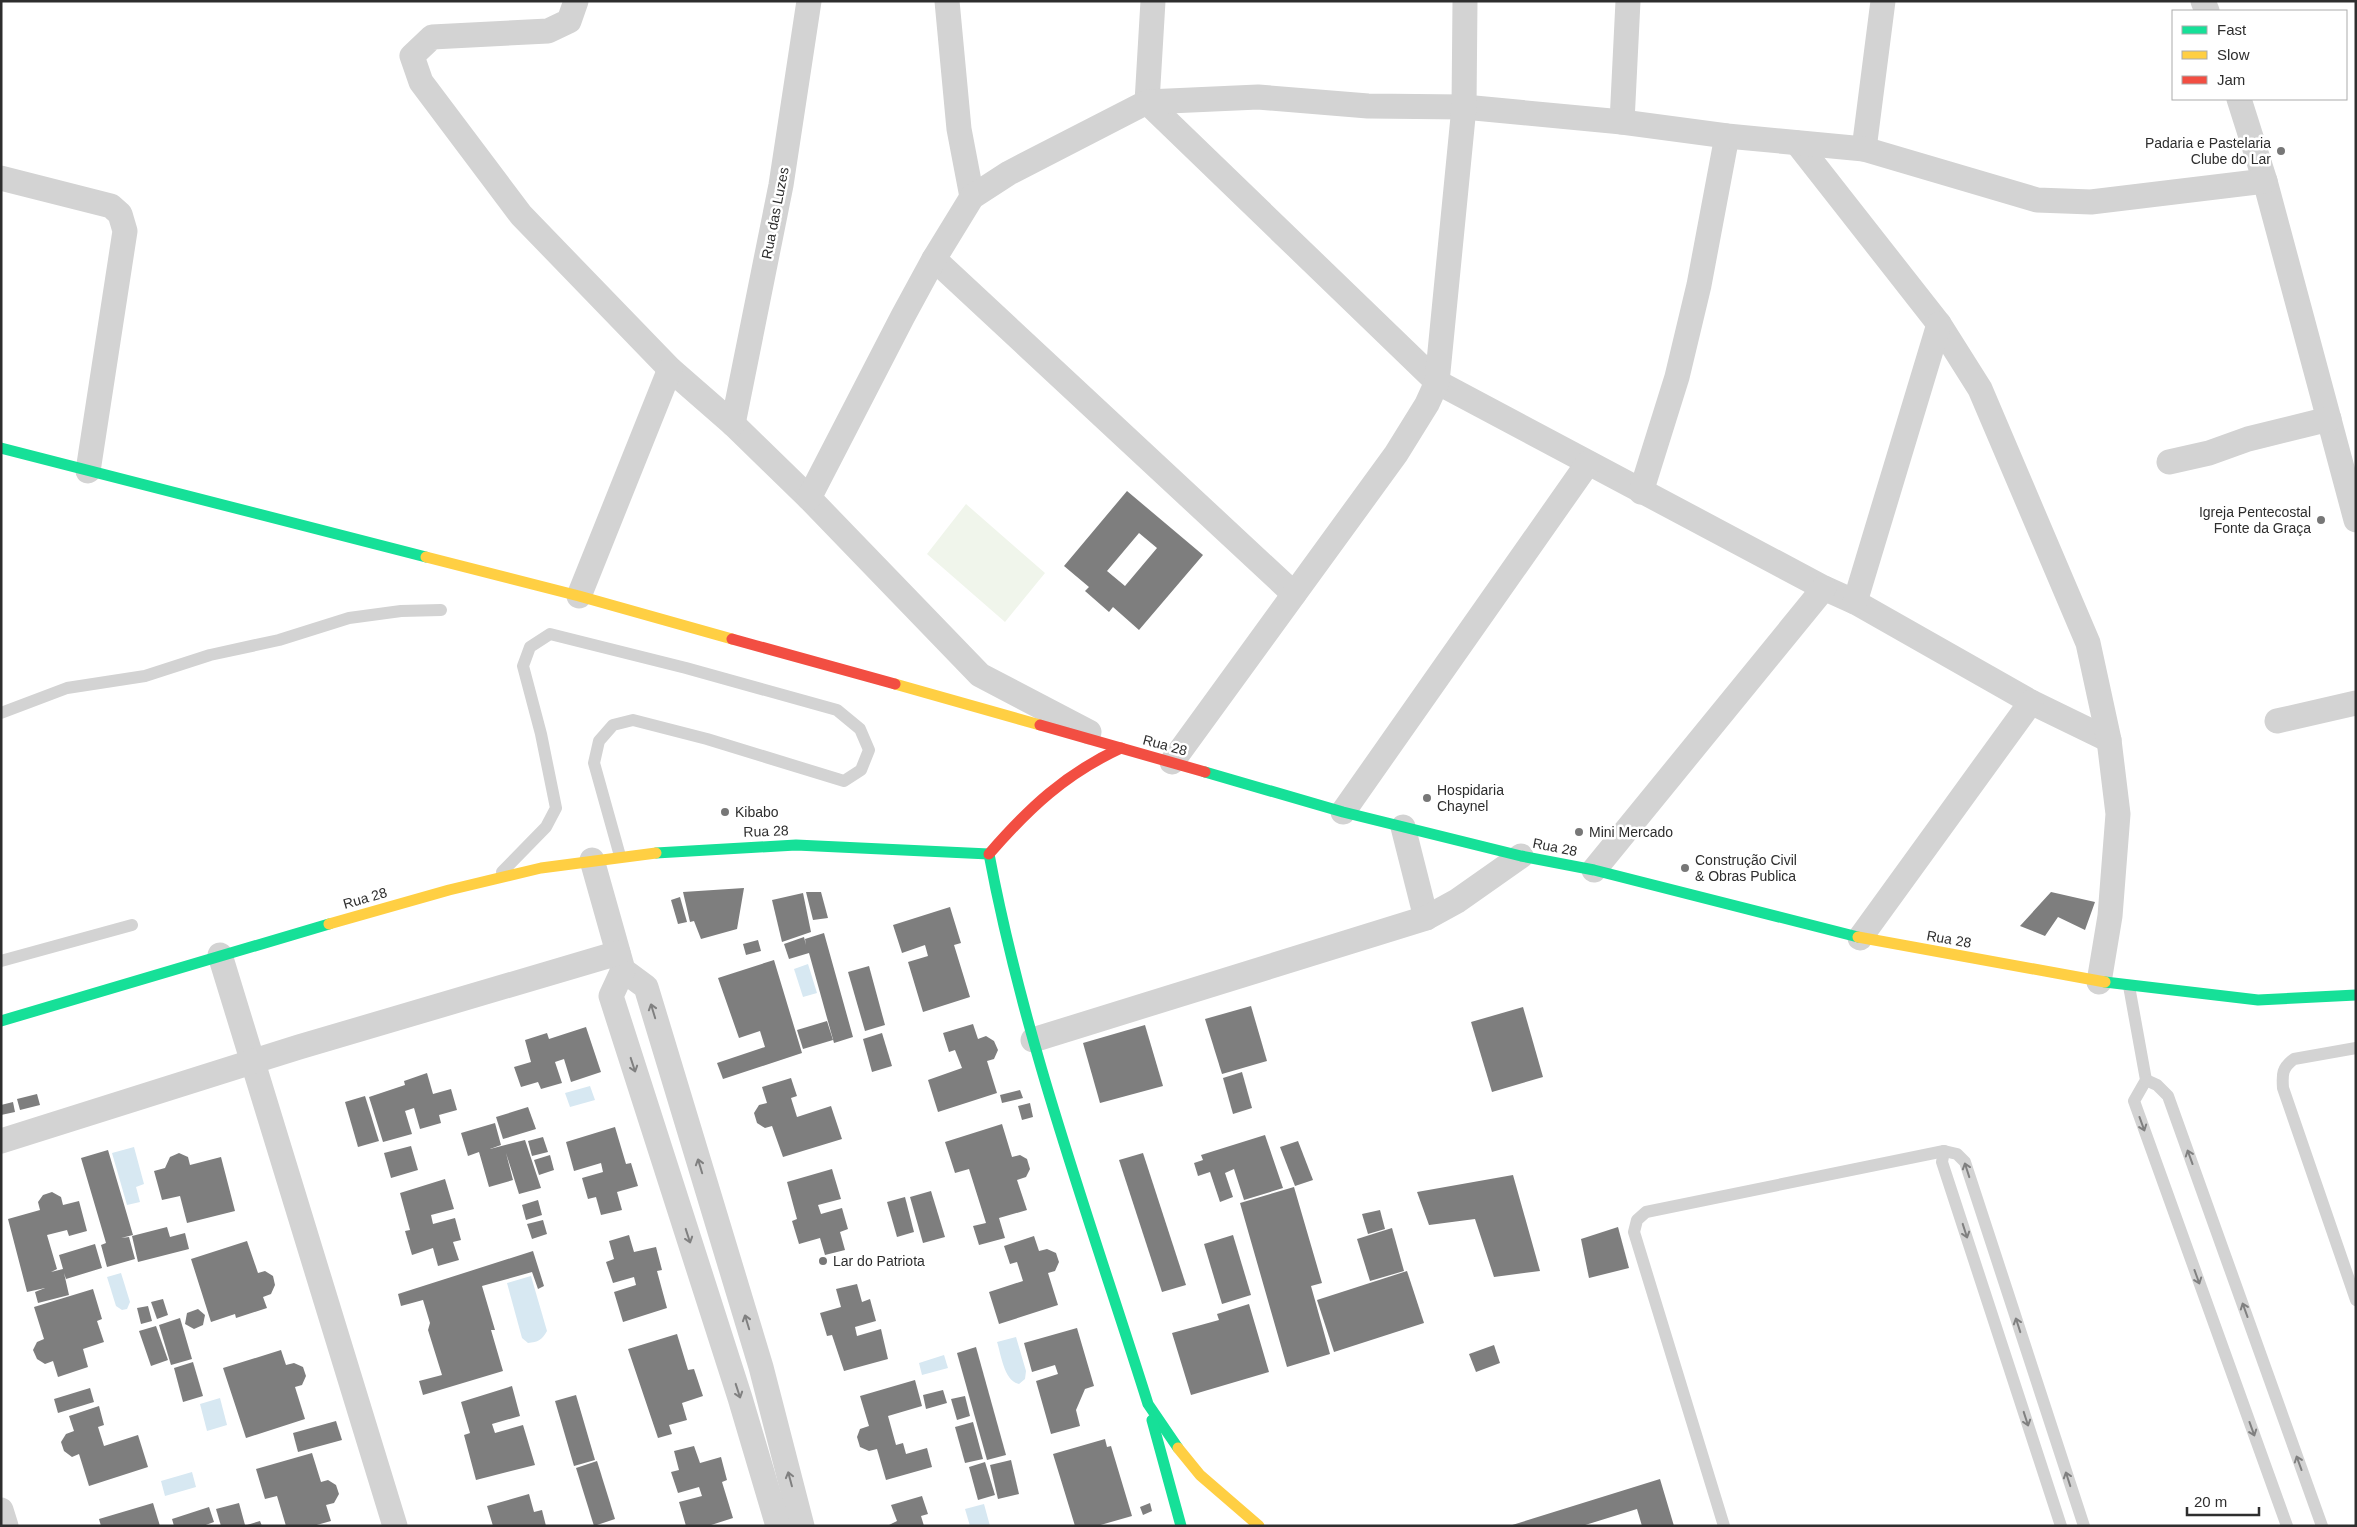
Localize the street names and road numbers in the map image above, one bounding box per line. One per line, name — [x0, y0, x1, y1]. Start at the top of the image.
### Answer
street label: Rua das Luzes — [758, 166, 792, 260]
street label: Rua 28 — [1141, 731, 1189, 759]
street label: Rua 28 — [743, 822, 789, 840]
street label: Rua 28 — [1531, 835, 1579, 859]
street label: Rua 28 — [341, 884, 389, 912]
street label: Rua 28 — [1925, 927, 1973, 951]

